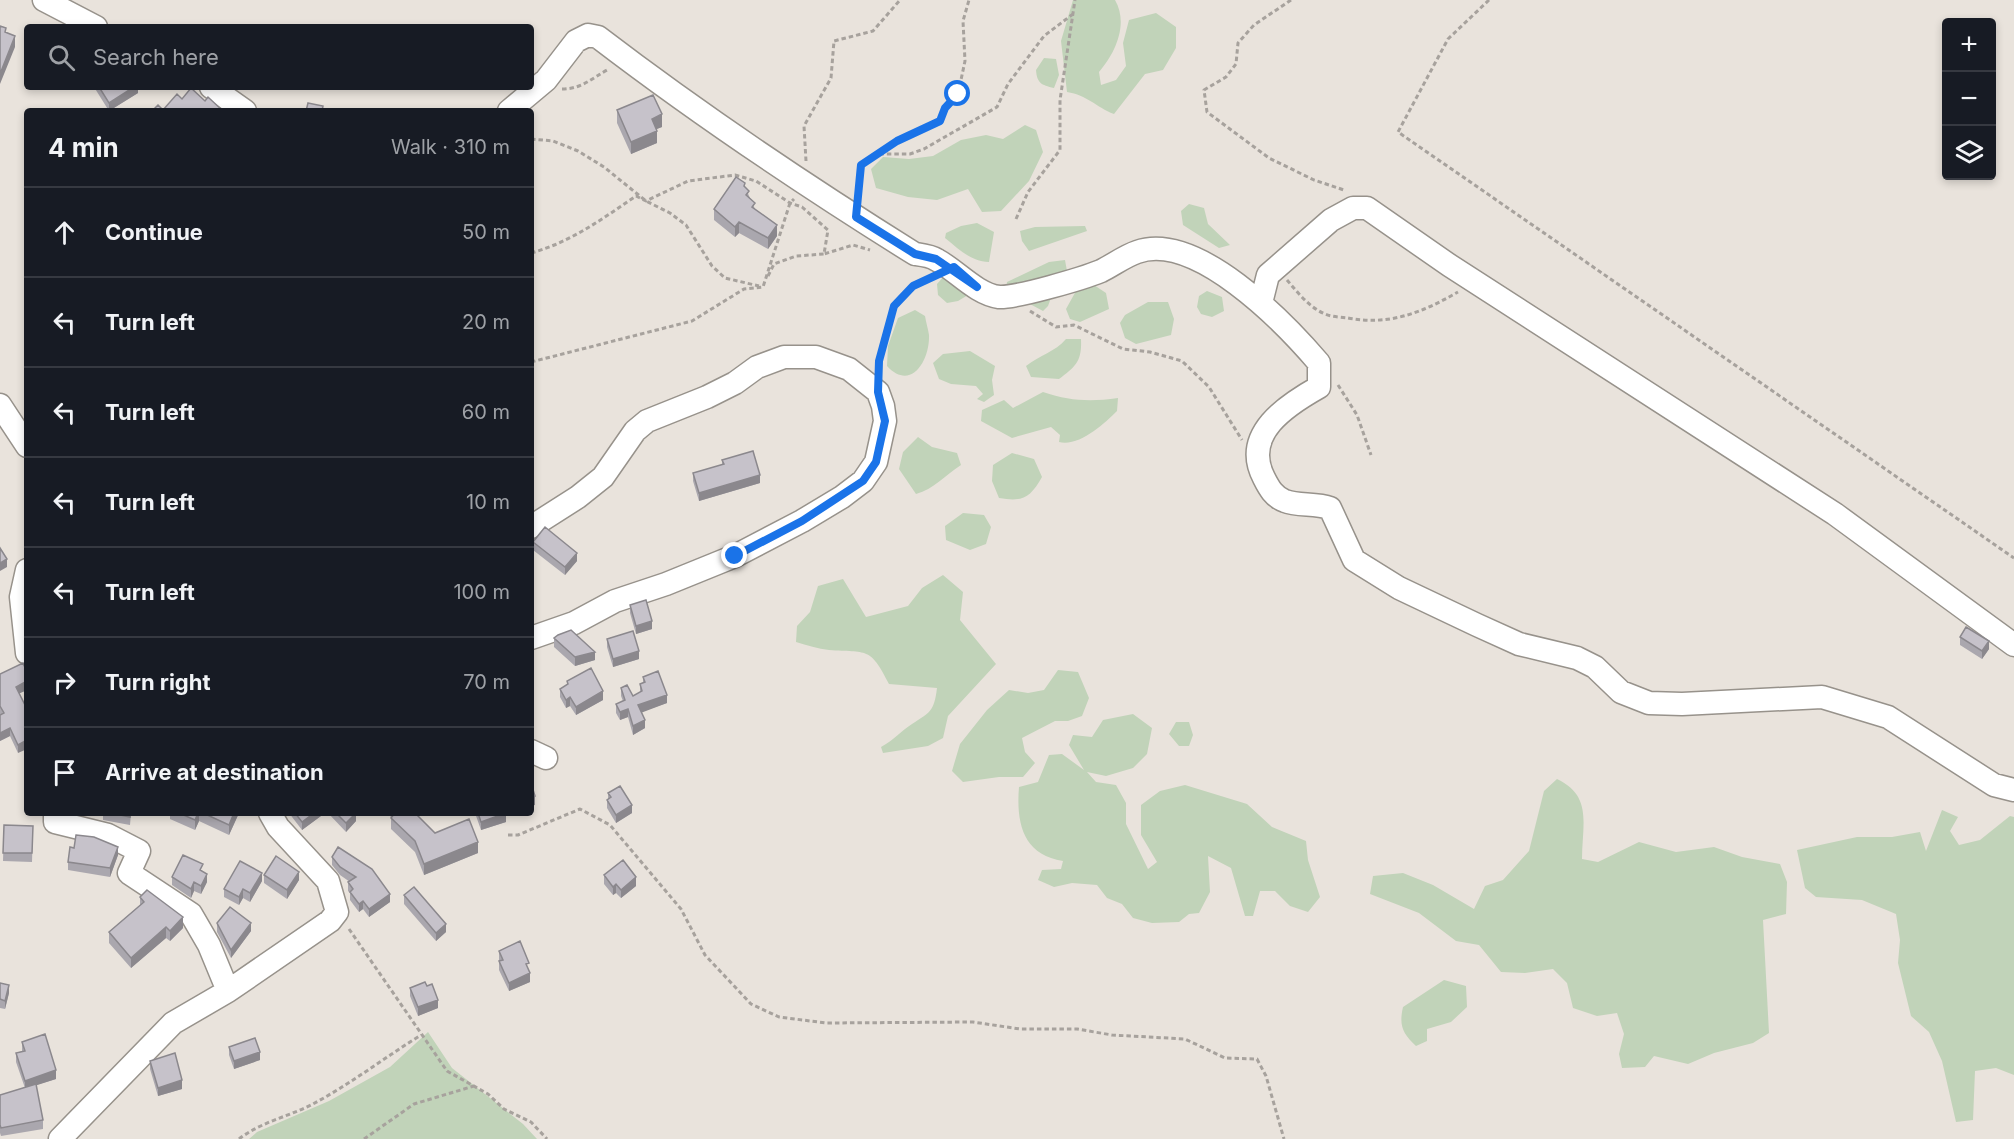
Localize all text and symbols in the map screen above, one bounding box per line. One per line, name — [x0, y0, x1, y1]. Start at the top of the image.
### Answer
map controls — [1942, 18, 1996, 180]
button: + — [1942, 18, 1996, 72]
search box — [24, 24, 534, 90]
icon: search — [45, 41, 78, 74]
text: Search here — [93, 44, 219, 70]
button: − — [1942, 72, 1996, 126]
route start — [944, 80, 970, 106]
button: layers — [1942, 126, 1996, 180]
text: 4 min — [48, 132, 119, 163]
text: Walk · 310 m — [391, 135, 510, 159]
icon: ahead — [48, 216, 81, 249]
text: Continue — [105, 219, 203, 245]
text: 50 m — [462, 220, 510, 244]
icon: left — [48, 306, 81, 339]
text: Turn left — [105, 309, 195, 335]
text: 20 m — [462, 310, 510, 334]
icon: left — [48, 396, 81, 429]
text: Turn left — [105, 399, 195, 425]
text: 60 m — [462, 400, 510, 424]
icon: left — [48, 486, 81, 519]
text: Turn left — [105, 489, 195, 515]
text: 10 m — [466, 490, 510, 514]
route end — [721, 542, 747, 568]
icon: left — [48, 576, 81, 609]
text: Turn left — [105, 579, 195, 605]
text: 100 m — [453, 580, 510, 604]
icon: right — [48, 666, 81, 699]
text: Turn right — [105, 669, 211, 695]
text: 70 m — [463, 670, 510, 694]
icon: arrive — [48, 756, 81, 789]
text: Arrive at destination — [105, 759, 324, 785]

